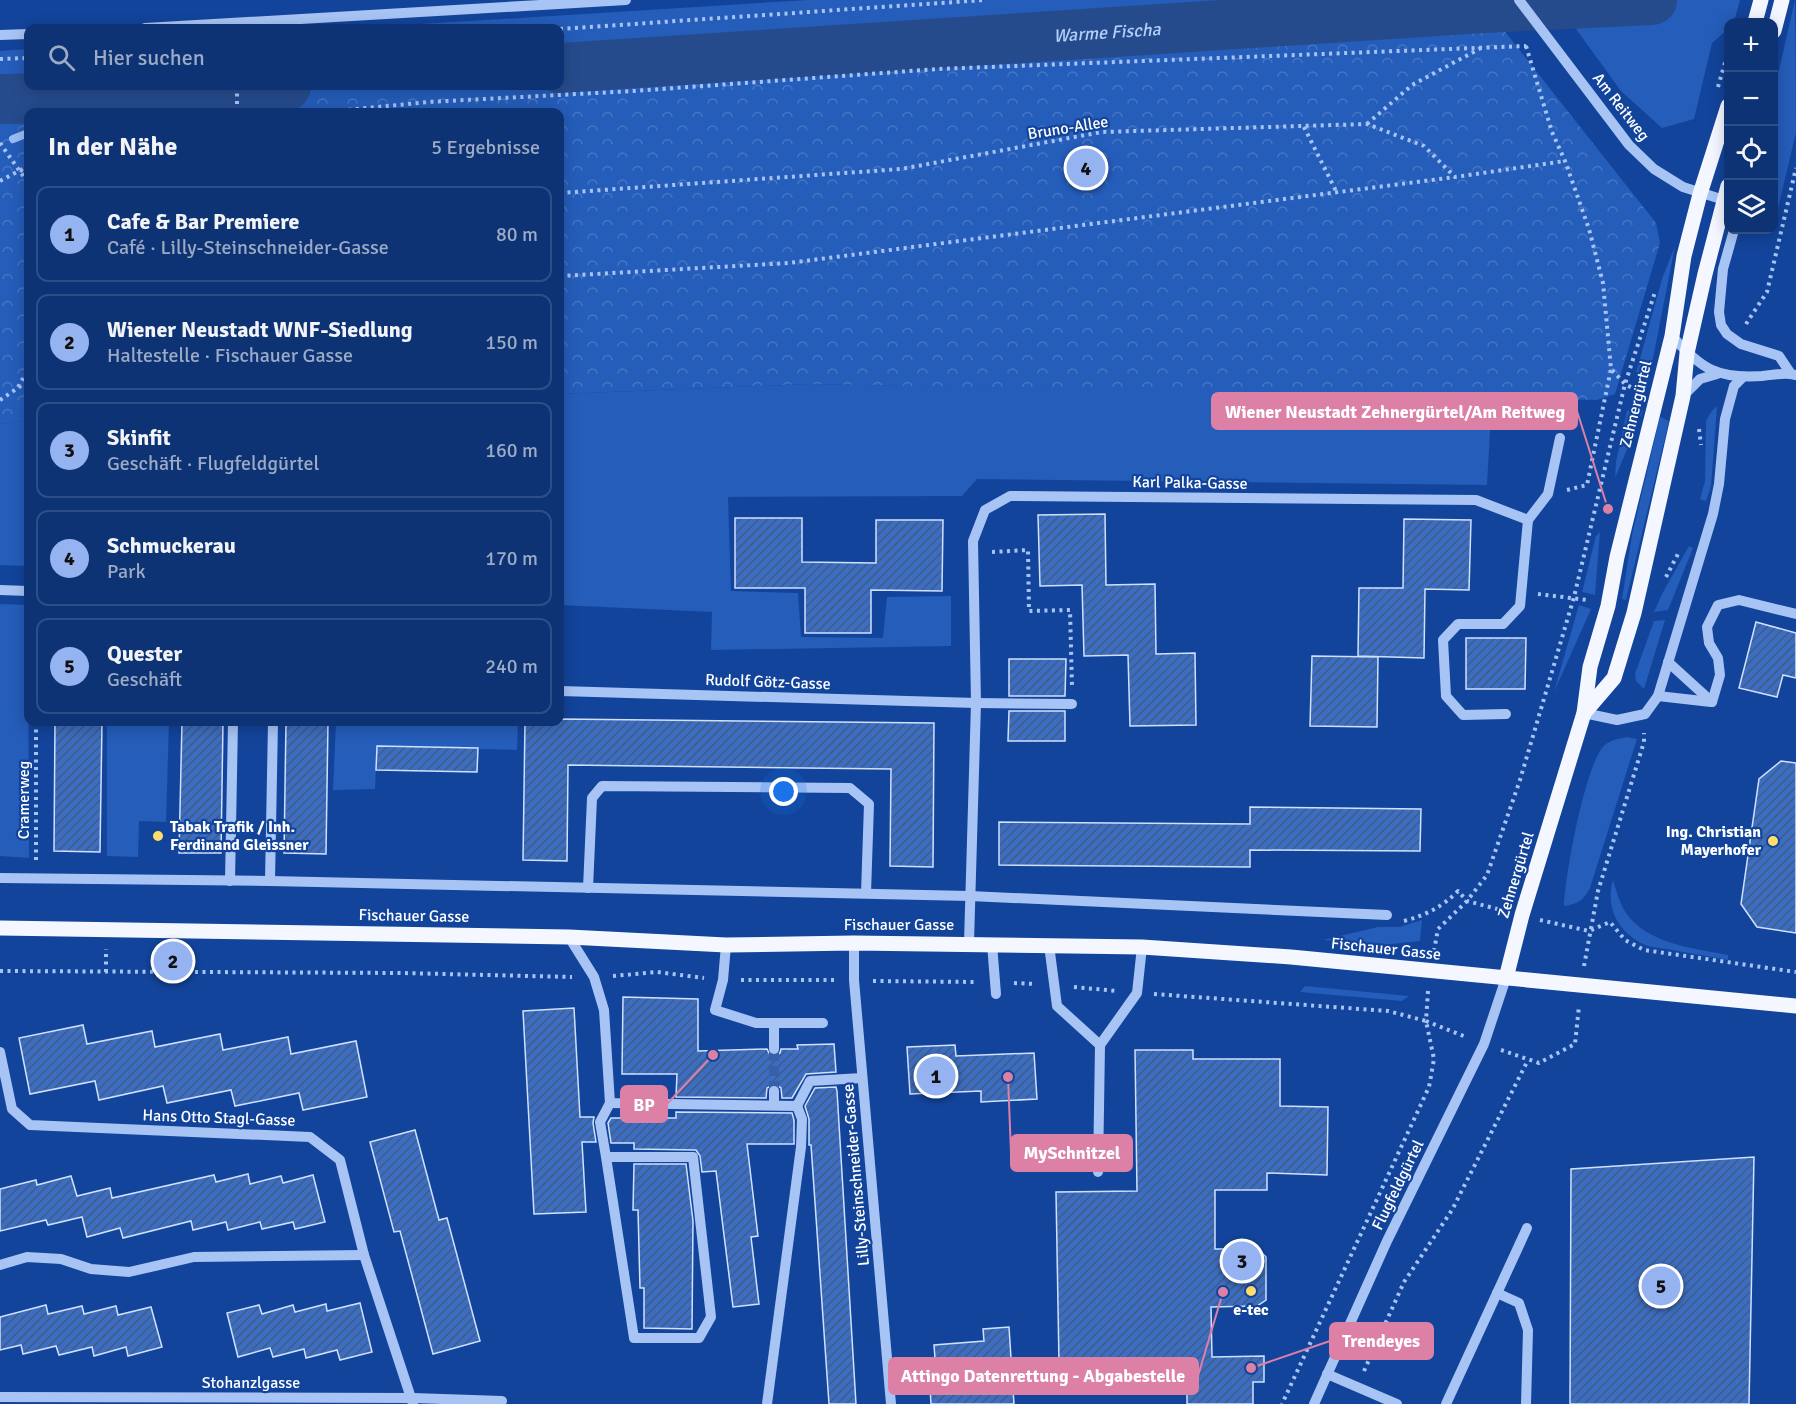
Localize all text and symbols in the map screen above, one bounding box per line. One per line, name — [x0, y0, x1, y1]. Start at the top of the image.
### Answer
water label: Warme Fischa — [1053, 18, 1162, 47]
map controls — [1724, 18, 1778, 234]
button: + — [1724, 18, 1778, 72]
search box — [24, 24, 564, 90]
icon: search — [45, 41, 78, 74]
text: Hier suchen — [93, 44, 205, 71]
street label: Am Reitweg — [1588, 69, 1654, 145]
button: − — [1724, 72, 1778, 126]
street label: Bruno-Allee — [1026, 112, 1110, 144]
button: locate — [1724, 126, 1778, 180]
text: In der Nähe — [48, 131, 178, 163]
text: 5 Ergebnisse — [431, 135, 540, 160]
pin: 4 — [1066, 146, 1106, 190]
button: layers — [1724, 180, 1778, 234]
text: Cafe & Bar Premiere — [107, 208, 300, 235]
text: 1 — [64, 222, 75, 247]
text: 80 m — [496, 222, 538, 247]
text: Café · Lilly-Steinschneider-Gasse — [107, 235, 389, 260]
text: Wiener Neustadt WNF-Siedlung — [107, 316, 413, 343]
text: 2 — [64, 330, 75, 355]
text: 150 m — [485, 330, 538, 355]
text: Haltestelle · Fischauer Gasse — [107, 343, 353, 368]
street label: Zehnergürtel — [1615, 358, 1657, 450]
callout: Wiener Neustadt Zehnergürtel/Am Reitweg — [1212, 393, 1577, 429]
text: Wiener Neustadt Zehnergürtel/Am Reitweg — [1225, 401, 1565, 423]
text: Skinfit — [107, 424, 171, 451]
text: 3 — [64, 438, 75, 463]
text: 160 m — [485, 438, 538, 463]
text: Geschäft · Flugfeldgürtel — [107, 451, 319, 476]
street label: Karl Palka-Gasse — [1132, 472, 1248, 494]
text: Schmuckerau — [107, 532, 236, 559]
text: 4 — [64, 546, 75, 571]
text: 170 m — [485, 546, 538, 571]
text: Park — [107, 559, 145, 584]
text: Quester — [107, 640, 182, 667]
text: 5 — [64, 654, 75, 679]
text: 240 m — [485, 654, 538, 679]
text: Geschäft — [107, 667, 182, 692]
street label: Rudolf Götz-Gasse — [705, 670, 831, 694]
street label: Cramerweg — [14, 761, 34, 839]
your location — [769, 777, 798, 806]
place label: Tabak Trafik / Inh. Ferdinand Gleissner — [170, 817, 309, 855]
place label: Ing. Christian Mayerhofer — [1666, 822, 1762, 860]
marker: Tabak Trafik / Inh. Ferdinand Gleissner — [151, 829, 165, 843]
street label: Zehnergürtel — [1493, 829, 1539, 921]
marker: Ing. Christian Mayerhofer — [1766, 834, 1780, 848]
street label: Fischauer Gasse — [359, 905, 469, 927]
street label: Fischauer Gasse — [844, 915, 954, 935]
street label: Fischauer Gasse — [1330, 933, 1442, 965]
pin: 2 — [154, 938, 192, 984]
pin: 1 — [916, 1054, 956, 1098]
street label: Lilly-Steinschneider-Gasse — [838, 1083, 874, 1267]
callout: BP — [621, 1086, 667, 1122]
text: BP — [633, 1094, 655, 1116]
street label: Hans Otto Stagl-Gasse — [142, 1105, 296, 1131]
callout: MySchnitzel — [1011, 1135, 1132, 1171]
street label: Flugfeldgürtel — [1368, 1136, 1429, 1233]
text: MySchnitzel — [1024, 1142, 1121, 1164]
pin: 3 — [1222, 1238, 1262, 1284]
pin: 5 — [1642, 1264, 1680, 1308]
marker: e-tec — [1244, 1284, 1258, 1298]
place label: e-tec — [1233, 1300, 1269, 1320]
callout: Trendeyes — [1330, 1323, 1433, 1359]
text: Trendeyes — [1342, 1330, 1420, 1352]
callout: Attingo Datenrettung - Abgabestelle — [889, 1358, 1198, 1394]
text: Attingo Datenrettung - Abgabestelle — [901, 1365, 1185, 1387]
street label: Stohanzlgasse — [202, 1373, 300, 1393]

